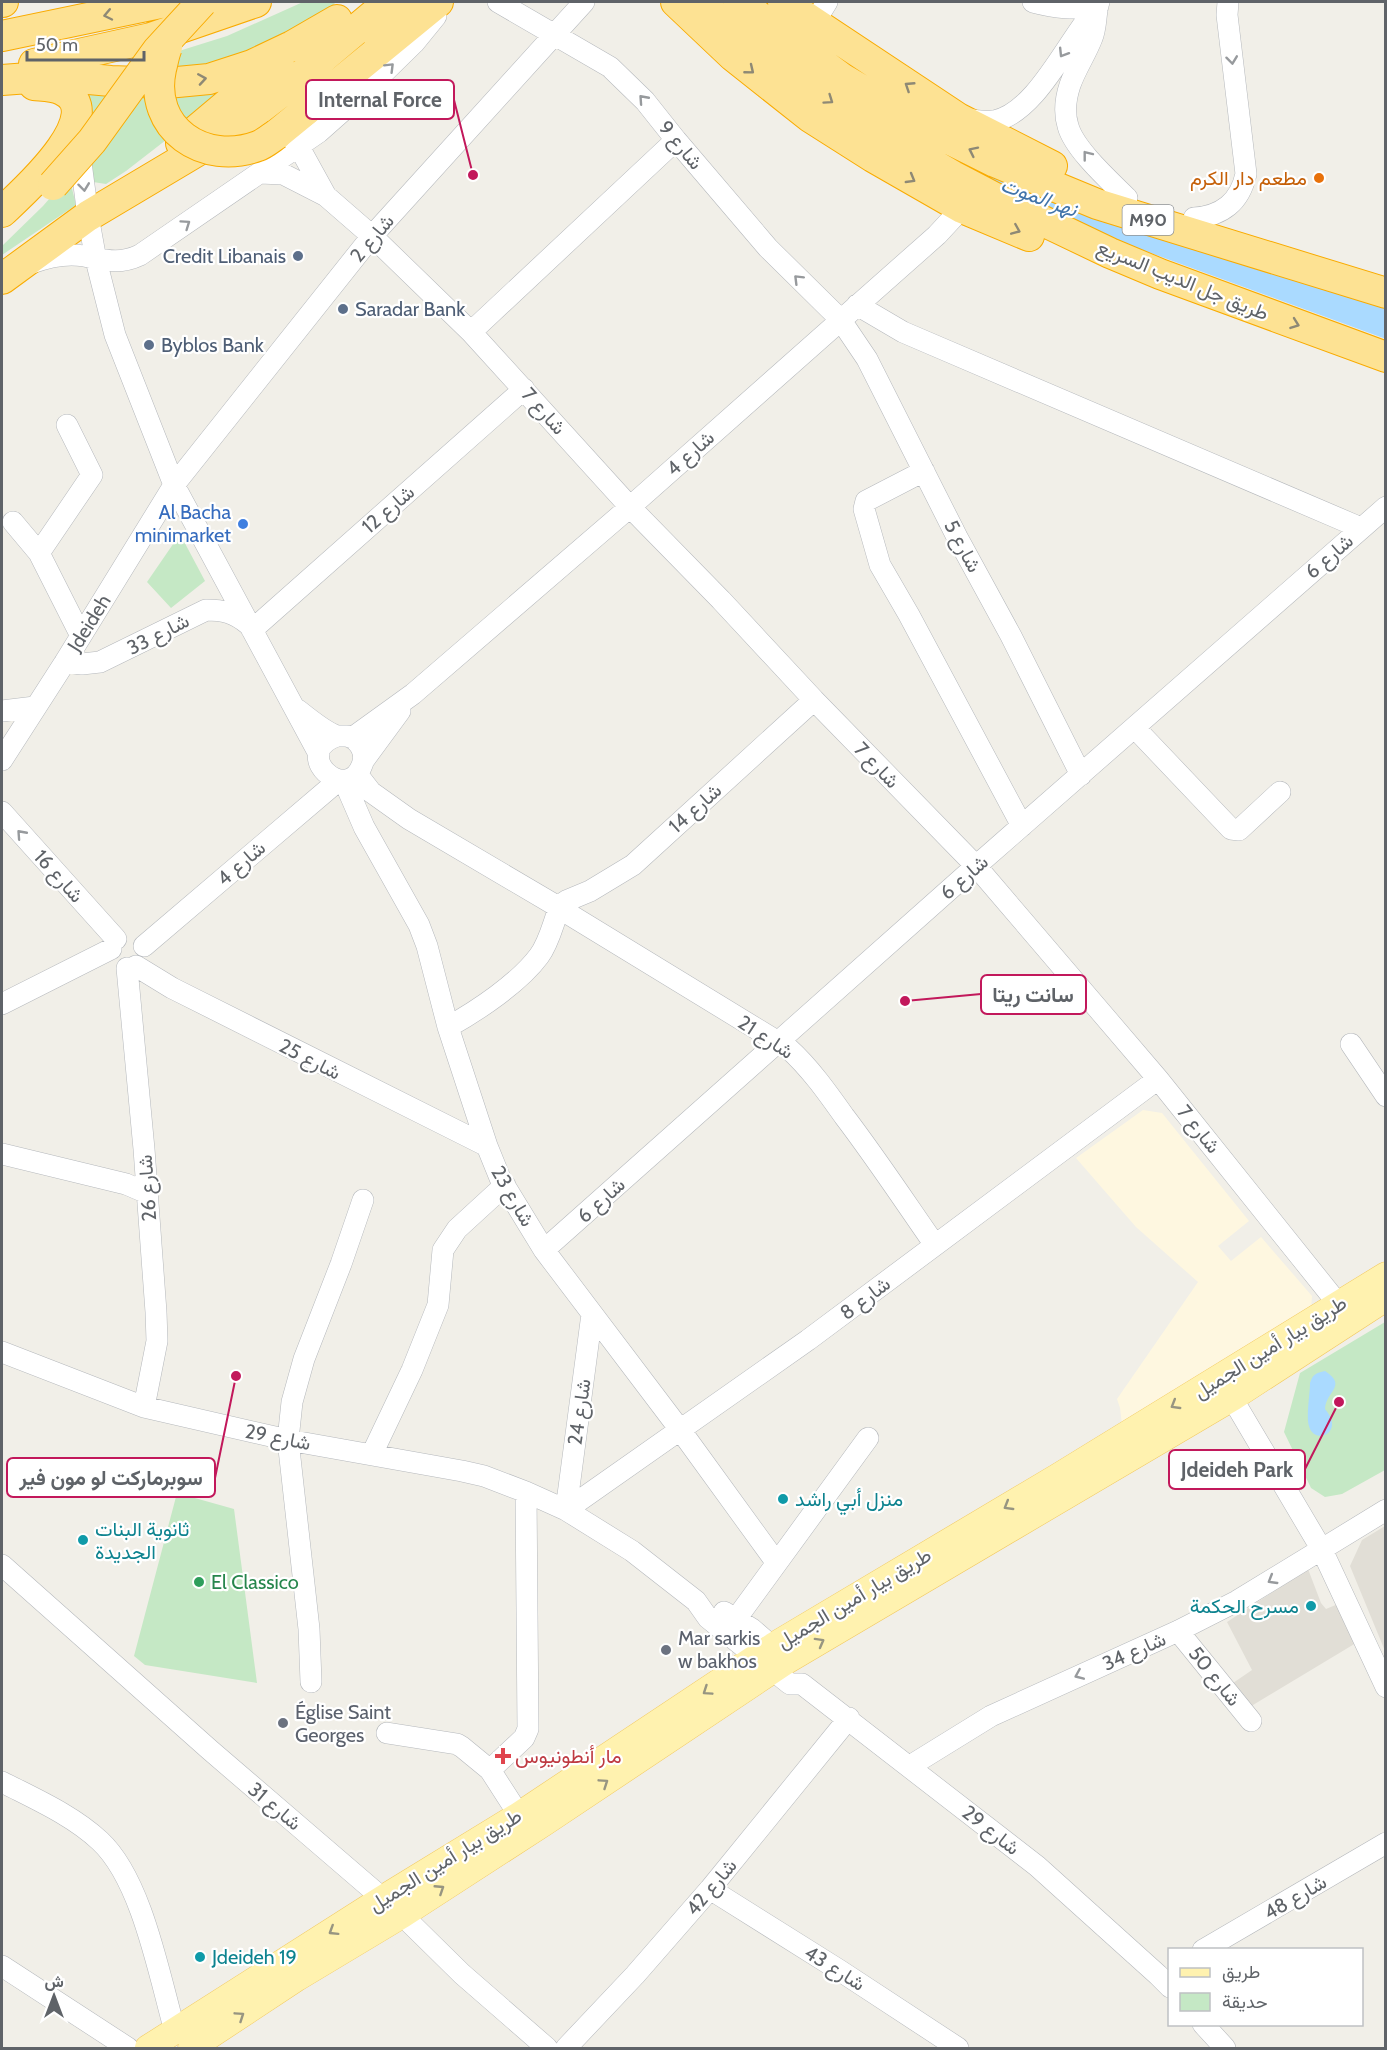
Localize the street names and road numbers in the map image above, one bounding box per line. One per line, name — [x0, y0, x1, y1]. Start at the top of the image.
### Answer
street label: شارع 9 — [652, 116, 708, 175]
road number: M90 — [1122, 205, 1174, 235]
street label: شارع 2 — [345, 209, 400, 268]
street label: طريق جل الديب السريع — [1093, 235, 1272, 327]
street label: شارع 7 — [515, 383, 571, 441]
street label: شارع 4 — [661, 425, 720, 482]
street label: شارع 12 — [357, 480, 420, 540]
street label: شارع 5 — [938, 516, 987, 577]
street label: شارع 6 — [1300, 529, 1359, 585]
street label: Jdeideh — [62, 590, 116, 657]
street label: شارع 33 — [123, 608, 194, 662]
street label: شارع 7 — [848, 737, 905, 794]
street label: شارع 14 — [664, 778, 728, 839]
street label: شارع 4 — [212, 835, 271, 892]
street label: شارع 16 — [28, 845, 89, 909]
street label: شارع 6 — [935, 850, 994, 906]
street label: شارع 21 — [732, 1010, 798, 1066]
street label: شارع 25 — [274, 1033, 345, 1086]
street label: شارع 7 — [1171, 1100, 1226, 1159]
street label: شارع 26 — [133, 1154, 163, 1222]
street label: شارع 23 — [484, 1161, 540, 1232]
street label: شارع 6 — [572, 1172, 631, 1229]
street label: شارع 8 — [835, 1271, 896, 1326]
street label: طريق بيار أمين الجميل — [1189, 1290, 1351, 1405]
street label: شارع 24 — [562, 1377, 598, 1447]
street label: شارع 29 — [243, 1419, 313, 1457]
street label: طريق بيار أمين الجميل — [773, 1542, 936, 1654]
street label: شارع 34 — [1098, 1626, 1170, 1677]
street label: شارع 50 — [1182, 1641, 1246, 1712]
street label: شارع 31 — [242, 1777, 306, 1837]
street label: شارع 29 — [956, 1800, 1025, 1862]
street label: طريق بيار أمين الجميل — [364, 1803, 526, 1918]
street label: شارع 42 — [680, 1854, 743, 1922]
street label: شارع 48 — [1259, 1870, 1332, 1926]
street label: شارع 43 — [799, 1940, 870, 1998]

